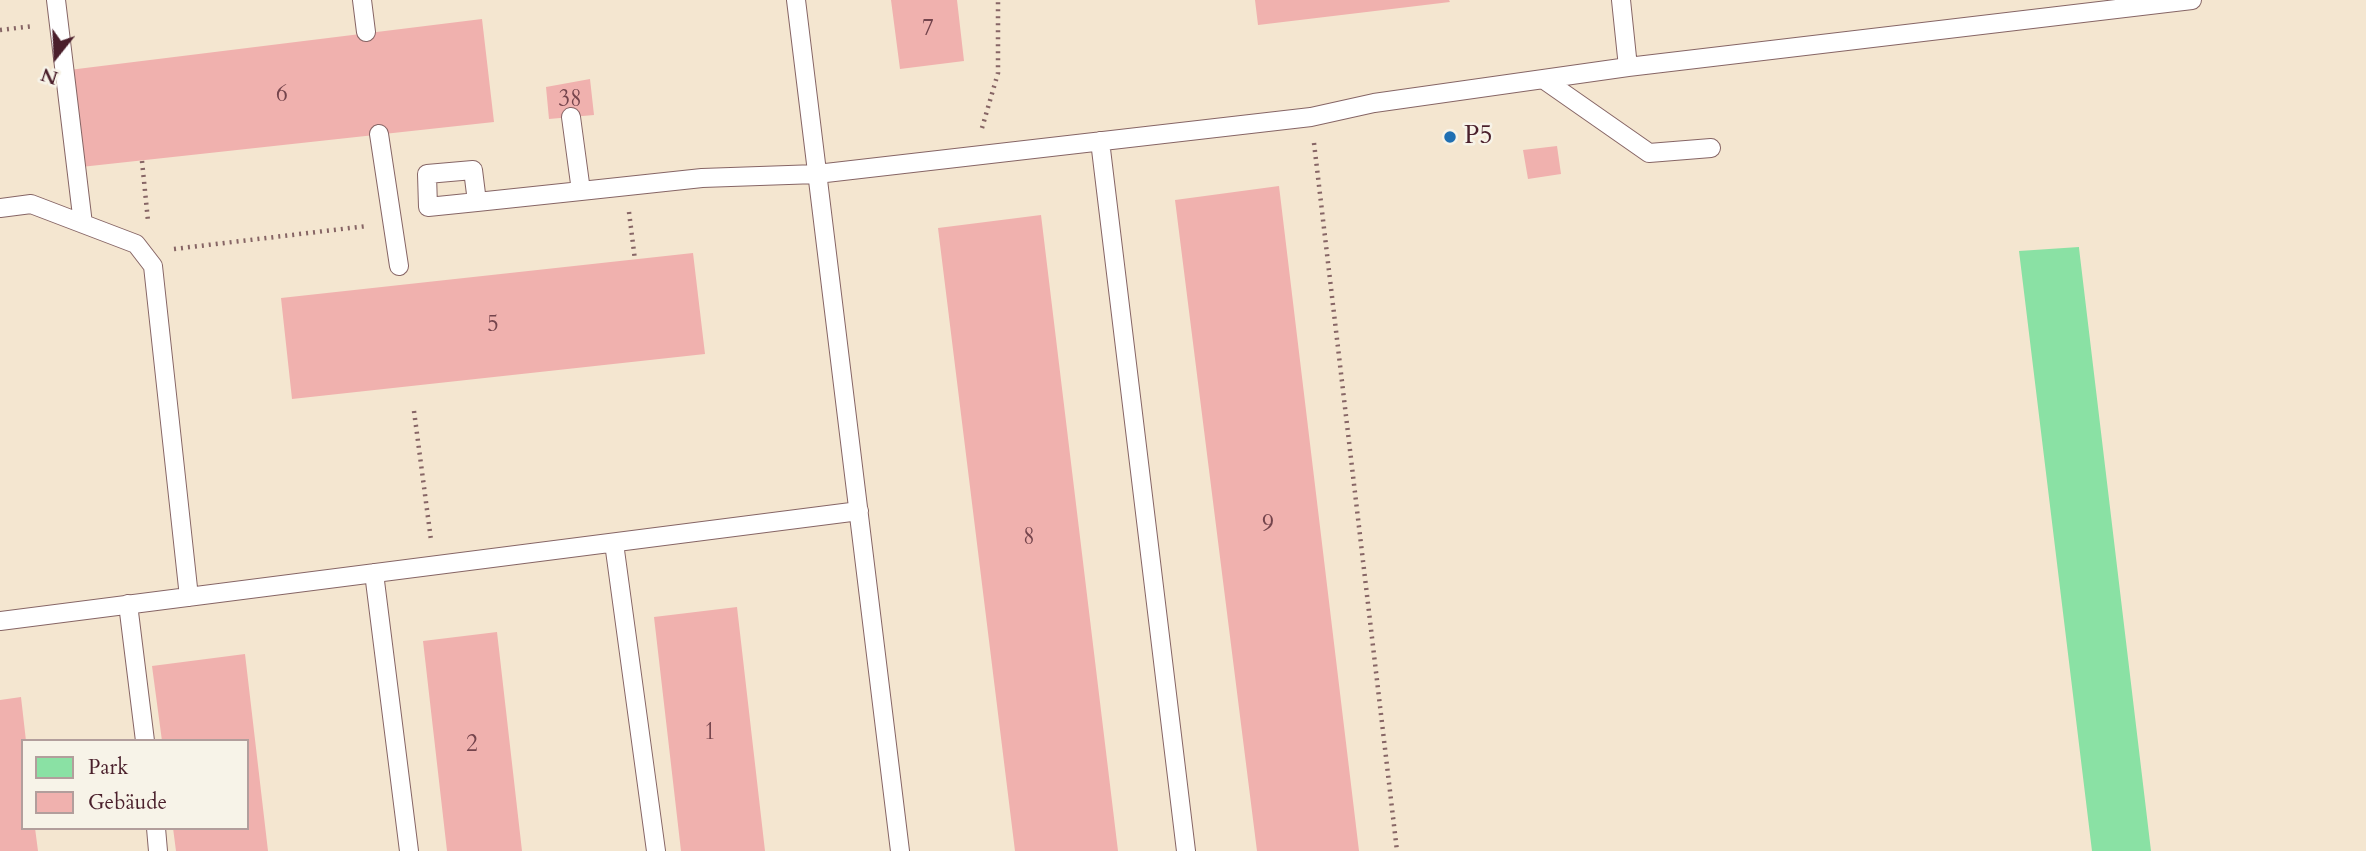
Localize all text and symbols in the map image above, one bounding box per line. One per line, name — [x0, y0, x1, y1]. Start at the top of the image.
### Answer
house number: 7 — [922, 16, 934, 44]
north arrow — [21, 21, 91, 91]
text: N — [38, 61, 61, 91]
house number: 6 — [276, 82, 288, 110]
house number: 38 — [558, 87, 582, 115]
place label: P5 — [1464, 121, 1493, 153]
marker: P5 — [1442, 129, 1458, 145]
house number: 5 — [487, 312, 499, 340]
house number: 9 — [1262, 512, 1274, 540]
house number: 8 — [1023, 525, 1035, 553]
house number: 1 — [704, 720, 716, 748]
house number: 2 — [466, 732, 478, 760]
legend — [21, 739, 248, 830]
text: Park — [88, 753, 128, 782]
text: Gebäude — [88, 788, 167, 817]

